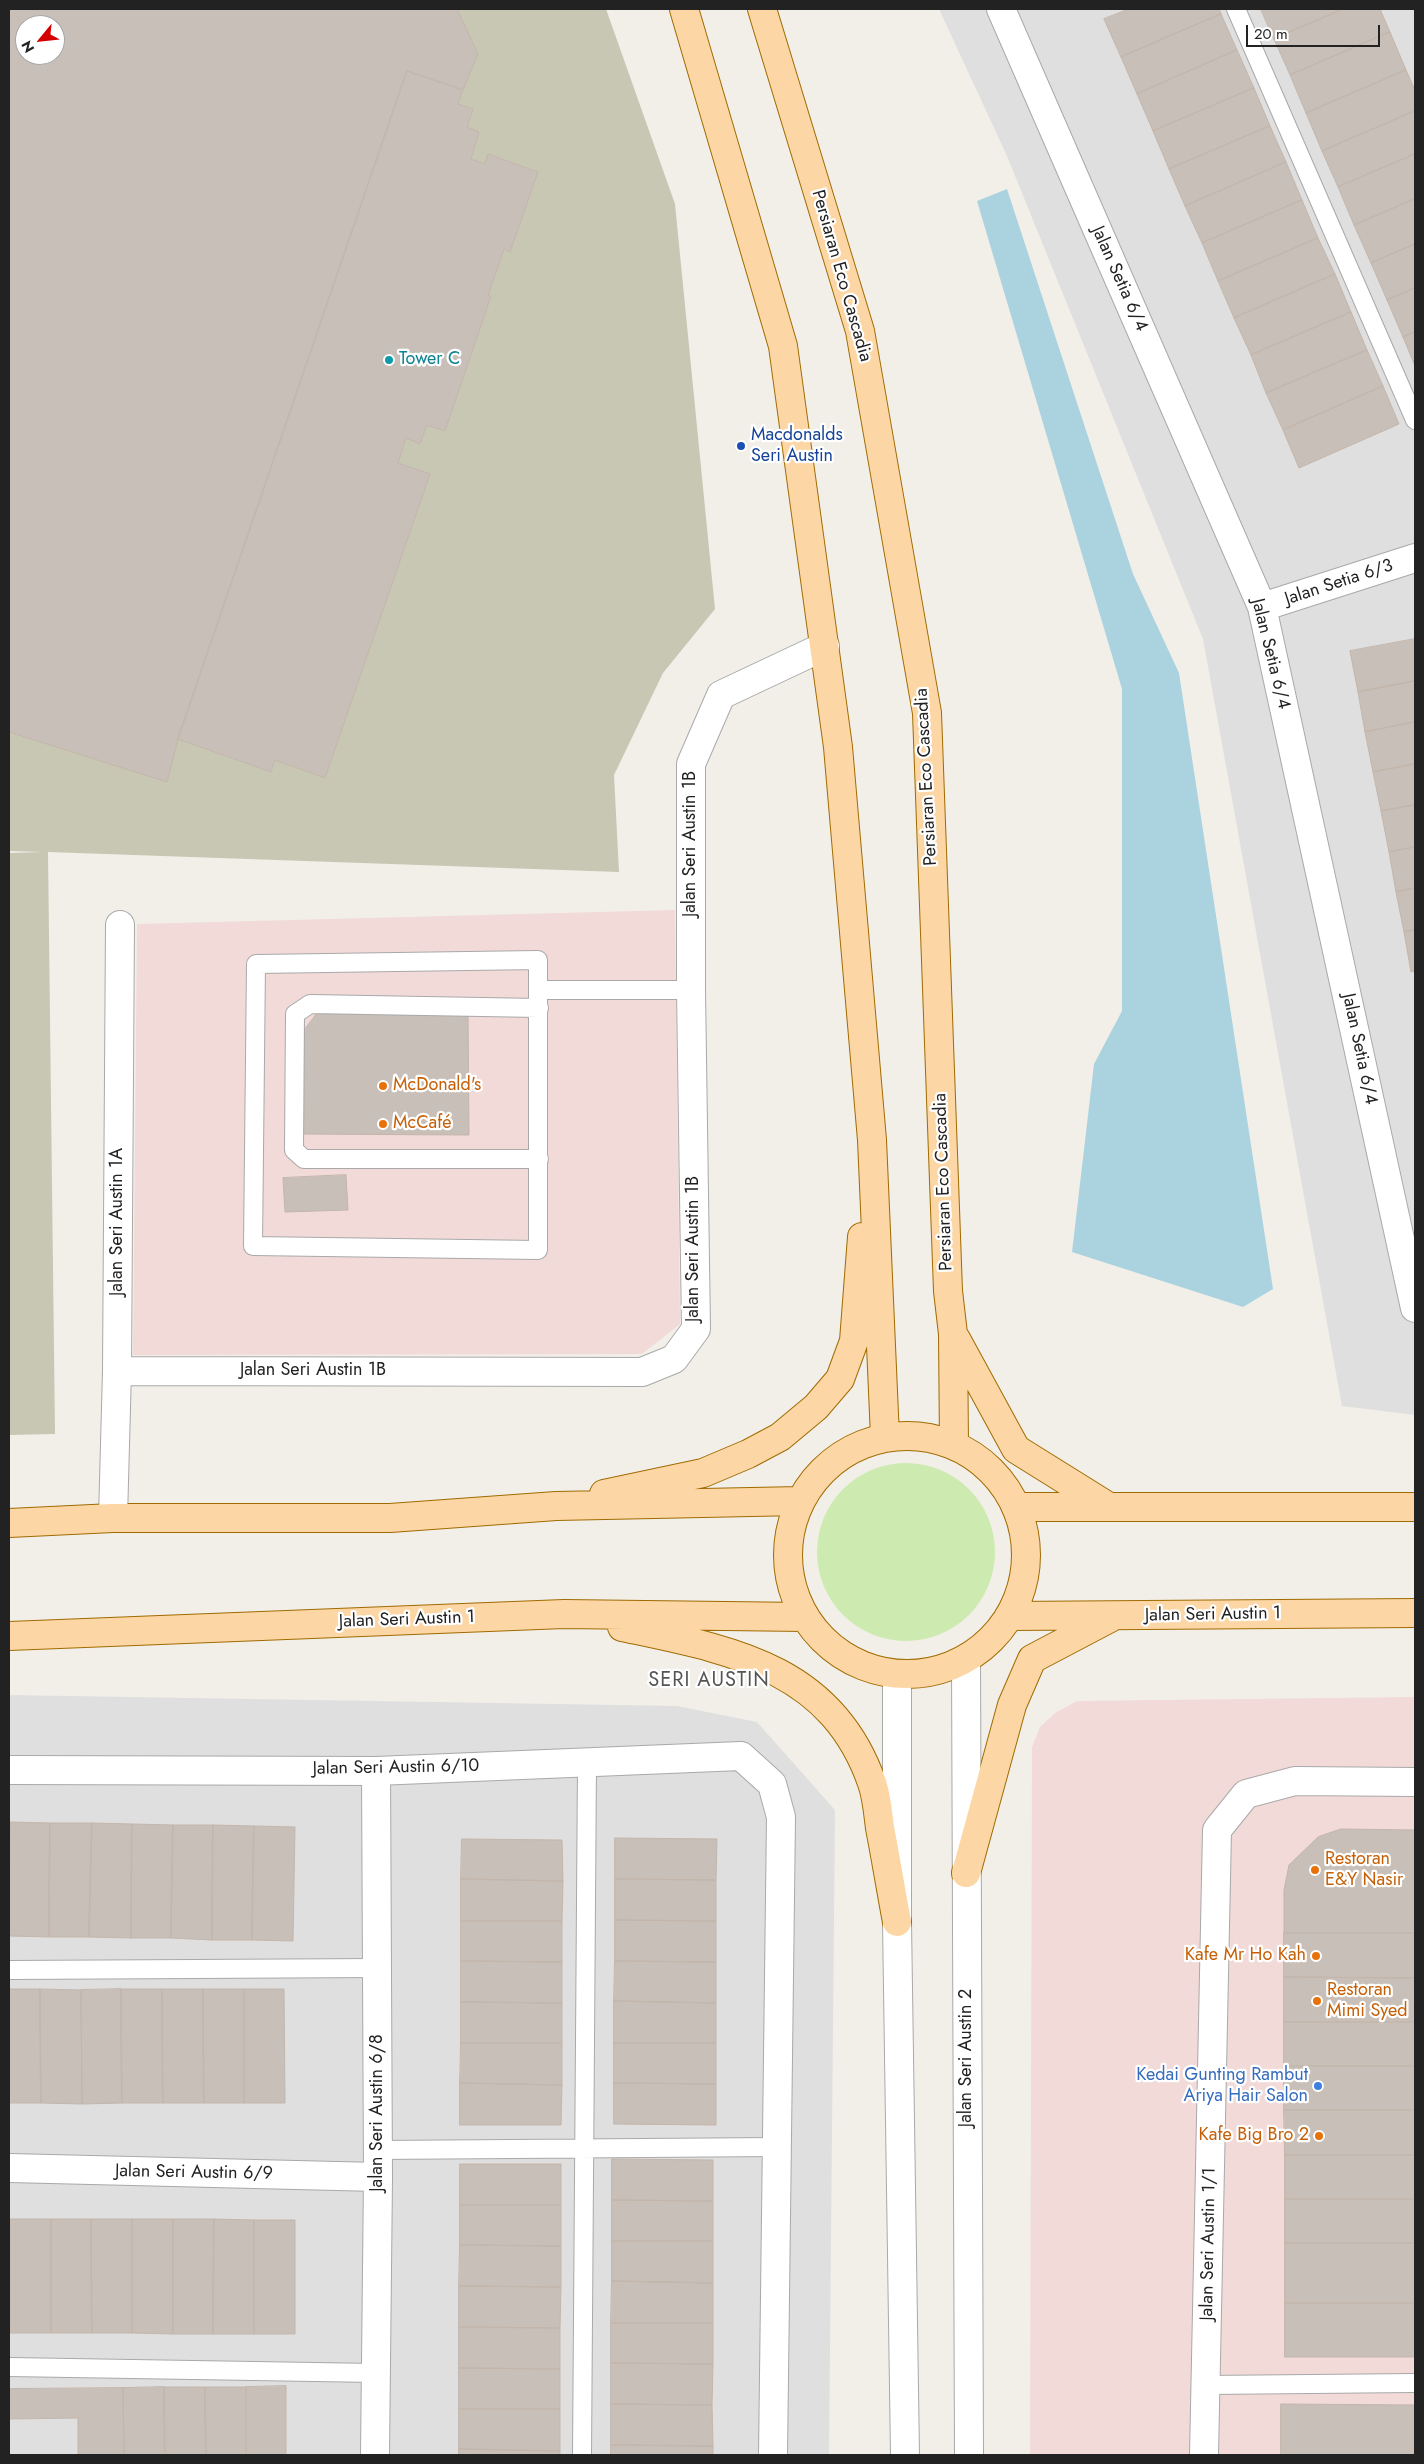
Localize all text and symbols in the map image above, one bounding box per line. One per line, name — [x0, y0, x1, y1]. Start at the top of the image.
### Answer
north arrow — [15, 15, 65, 65]
scale bar — [1249, 15, 1383, 47]
text: 20 m — [1254, 23, 1288, 45]
text: N — [16, 37, 39, 56]
street label: Persiaran Eco Cascadia — [806, 188, 876, 364]
street label: Jalan Setia 6/4 — [1086, 223, 1152, 335]
place label: Tower C — [399, 349, 460, 371]
marker: Tower C — [383, 354, 395, 366]
place label: Macdonalds Seri Austin — [751, 425, 843, 468]
marker: Macdonalds Seri Austin — [735, 440, 747, 452]
street label: Jalan Setia 6/3 — [1282, 555, 1396, 611]
street label: Jalan Setia 6/4 — [1246, 597, 1294, 711]
street label: Persiaran Eco Cascadia — [912, 688, 942, 866]
street label: Jalan Seri Austin 1B — [680, 771, 702, 917]
street label: Jalan Setia 6/4 — [1337, 992, 1381, 1106]
place label: McDonald's — [393, 1075, 481, 1097]
marker: McDonald's — [377, 1080, 389, 1092]
street label: Persiaran Eco Cascadia — [930, 1093, 958, 1271]
place label: McCafé — [393, 1113, 452, 1135]
marker: McCafé — [377, 1118, 389, 1130]
street label: Jalan Seri Austin 1A — [107, 1148, 129, 1296]
street label: Jalan Seri Austin 1B — [683, 1176, 705, 1322]
street label: Jalan Seri Austin 1B — [240, 1360, 386, 1382]
street label: Jalan Seri Austin 1 — [1145, 1603, 1281, 1627]
street label: Jalan Seri Austin 1 — [339, 1607, 475, 1633]
district label: SERI AUSTIN — [647, 1669, 771, 1693]
street label: Jalan Seri Austin 6/10 — [313, 1756, 479, 1780]
place label: Restoran E&Y Nasir — [1325, 1849, 1403, 1892]
marker: Restoran E&Y Nasir — [1309, 1864, 1321, 1876]
place label: Kafe Mr Ho Kah — [1185, 1945, 1306, 1967]
marker: Kafe Mr Ho Kah — [1310, 1950, 1322, 1962]
place label: Restoran Mimi Syed — [1327, 1980, 1407, 2022]
street label: Jalan Seri Austin 2 — [956, 1989, 978, 2127]
marker: Restoran Mimi Syed — [1311, 1995, 1323, 2007]
street label: Jalan Seri Austin 6/8 — [367, 2034, 389, 2192]
place label: Kedai Gunting Rambut Ariya Hair Salon — [1136, 2065, 1308, 2108]
marker: Kedai Gunting Rambut Ariya Hair Salon — [1312, 2080, 1324, 2092]
place label: Kafe Big Bro 2 — [1199, 2125, 1309, 2147]
marker: Kafe Big Bro 2 — [1313, 2130, 1325, 2142]
street label: Jalan Seri Austin 6/9 — [115, 2161, 273, 2185]
street label: Jalan Seri Austin 1/1 — [1197, 2167, 1221, 2321]

